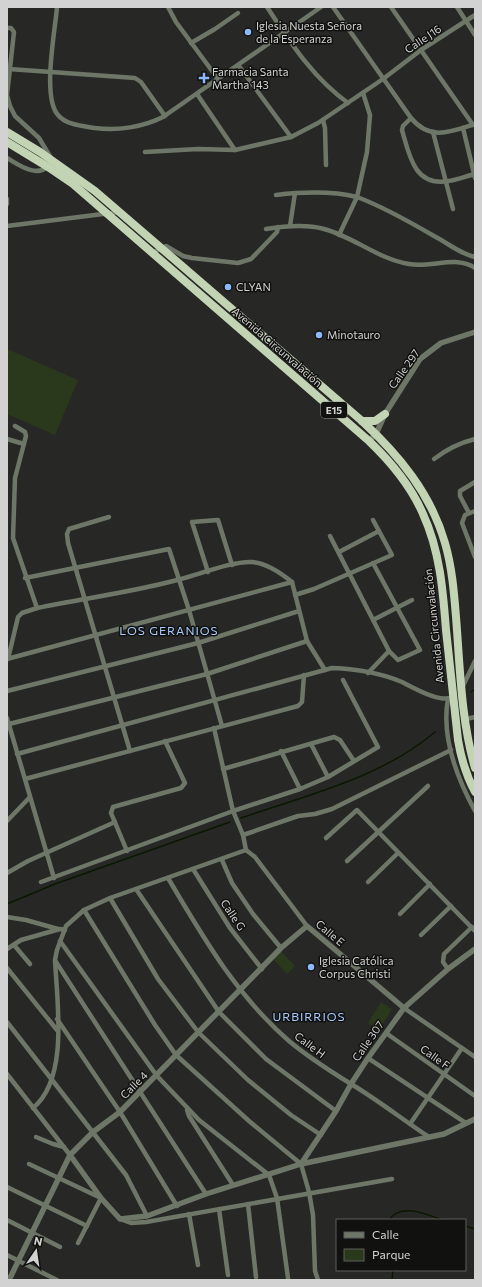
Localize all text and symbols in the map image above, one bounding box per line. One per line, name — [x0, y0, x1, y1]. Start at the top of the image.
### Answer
place label: Iglesia Nuesta Señora de la Esperanza — [256, 19, 362, 45]
street label: Calle J16 — [402, 21, 444, 56]
marker: Iglesia Nuesta Señora de la Esperanza — [243, 27, 253, 37]
place label: Farmacia Santa Martha 143 — [212, 65, 288, 91]
marker: Farmacia Santa Martha 143 — [199, 73, 209, 83]
place label: CLYAN — [236, 280, 271, 293]
marker: CLYAN — [223, 282, 233, 292]
street label: Avenida Circunvalación — [230, 304, 325, 389]
place label: Minotauro — [327, 328, 381, 341]
marker: Minotauro — [314, 330, 324, 340]
street label: Calle 297 — [385, 346, 422, 391]
road number: E15 — [321, 402, 347, 418]
street label: Avenida Circunvalación — [421, 568, 446, 684]
district label: LOS GERANIOS — [119, 623, 219, 637]
street label: Calle G — [218, 897, 249, 933]
street label: Calle E — [313, 917, 347, 948]
place label: Iglesia Católica Corpus Christi — [319, 954, 393, 980]
marker: Iglesia Católica Corpus Christi — [306, 962, 316, 972]
district label: URBIRRIOS — [272, 1009, 346, 1023]
street label: Calle 307 — [349, 1018, 386, 1063]
street label: Calle H — [292, 1029, 328, 1060]
street label: Calle F — [418, 1042, 453, 1071]
street label: Calle 4 — [117, 1068, 150, 1101]
legend — [336, 1219, 466, 1271]
text: Calle — [372, 1227, 399, 1241]
north arrow — [16, 1231, 56, 1271]
text: N — [33, 1234, 44, 1248]
text: Parque — [372, 1247, 410, 1261]

